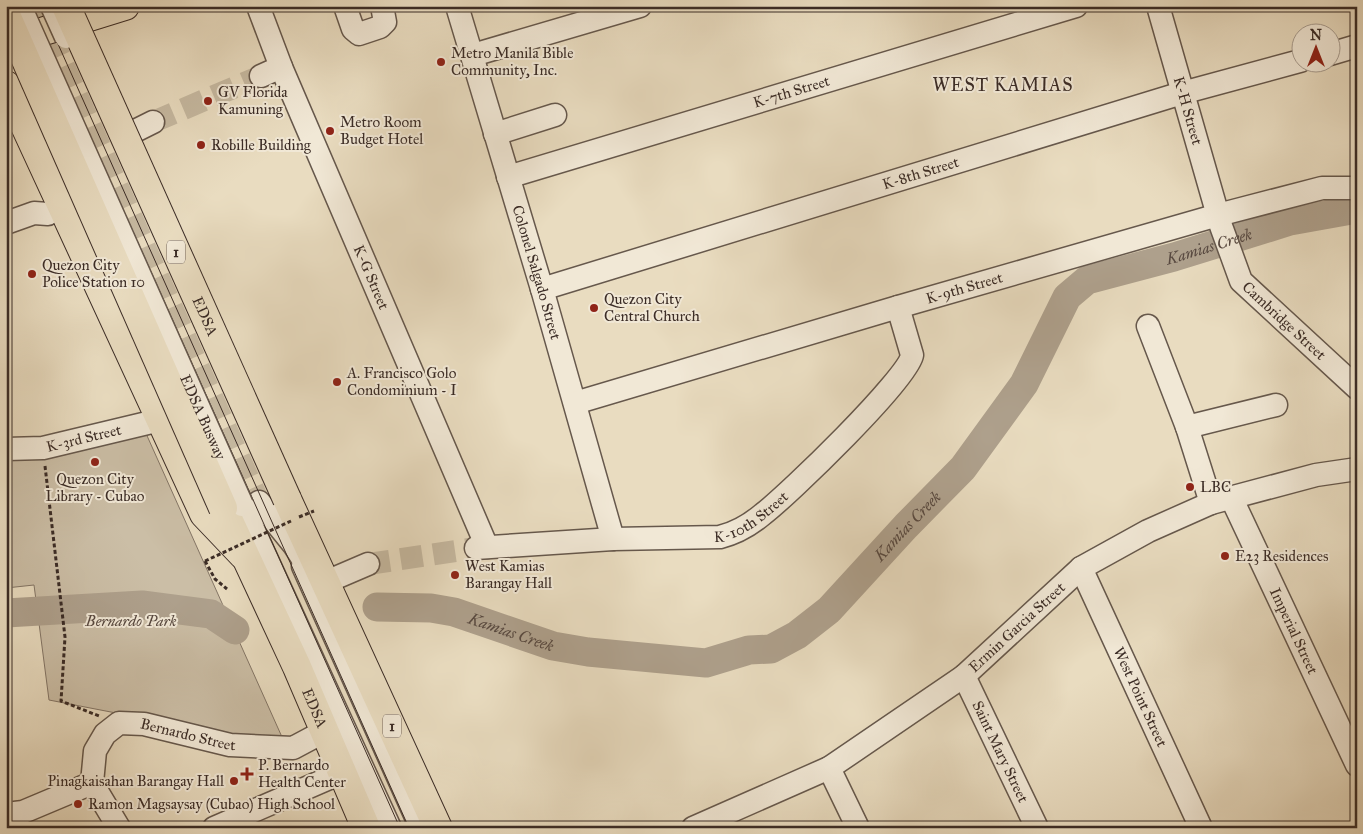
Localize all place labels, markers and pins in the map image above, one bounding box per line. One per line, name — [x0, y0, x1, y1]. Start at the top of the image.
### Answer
place label: Metro Manila Bible Community, Inc. — [451, 44, 573, 79]
marker: Metro Manila Bible Community, Inc. — [435, 56, 447, 68]
place label: GV Florida Kamuning — [218, 83, 288, 118]
marker: GV Florida Kamuning — [202, 95, 214, 107]
place label: Metro Room Budget Hotel — [340, 113, 424, 148]
marker: Metro Room Budget Hotel — [324, 125, 336, 137]
place label: Robille Building — [211, 136, 312, 154]
marker: Robille Building — [195, 139, 207, 151]
place label: Quezon City Police Station 10 — [42, 256, 145, 291]
marker: Quezon City Police Station 10 — [26, 268, 38, 280]
place label: Quezon City Central Church — [604, 290, 700, 325]
marker: Quezon City Central Church — [588, 302, 600, 314]
place label: A. Francisco Golo Condominium - I — [346, 364, 457, 399]
marker: A. Francisco Golo Condominium - I — [331, 376, 343, 388]
marker: Quezon City Library - Cubao — [89, 456, 101, 468]
place label: Quezon City Library - Cubao — [45, 470, 145, 505]
place label: LBC — [1200, 478, 1231, 496]
marker: LBC — [1184, 481, 1196, 493]
place label: E23 Residences — [1235, 547, 1329, 565]
marker: E23 Residences — [1219, 550, 1231, 562]
place label: West Kamias Barangay Hall — [465, 557, 553, 592]
marker: West Kamias Barangay Hall — [449, 569, 461, 581]
place label: P. Bernardo Health Center — [258, 756, 346, 791]
marker: P. Bernardo Health Center — [240, 767, 254, 781]
place label: Pinagkaisahan Barangay Hall — [47, 772, 225, 790]
marker: Pinagkaisahan Barangay Hall — [228, 775, 240, 787]
place label: Ramon Magsaysay (Cubao) High School — [88, 795, 336, 814]
marker: Ramon Magsaysay (Cubao) High School — [72, 798, 84, 810]

